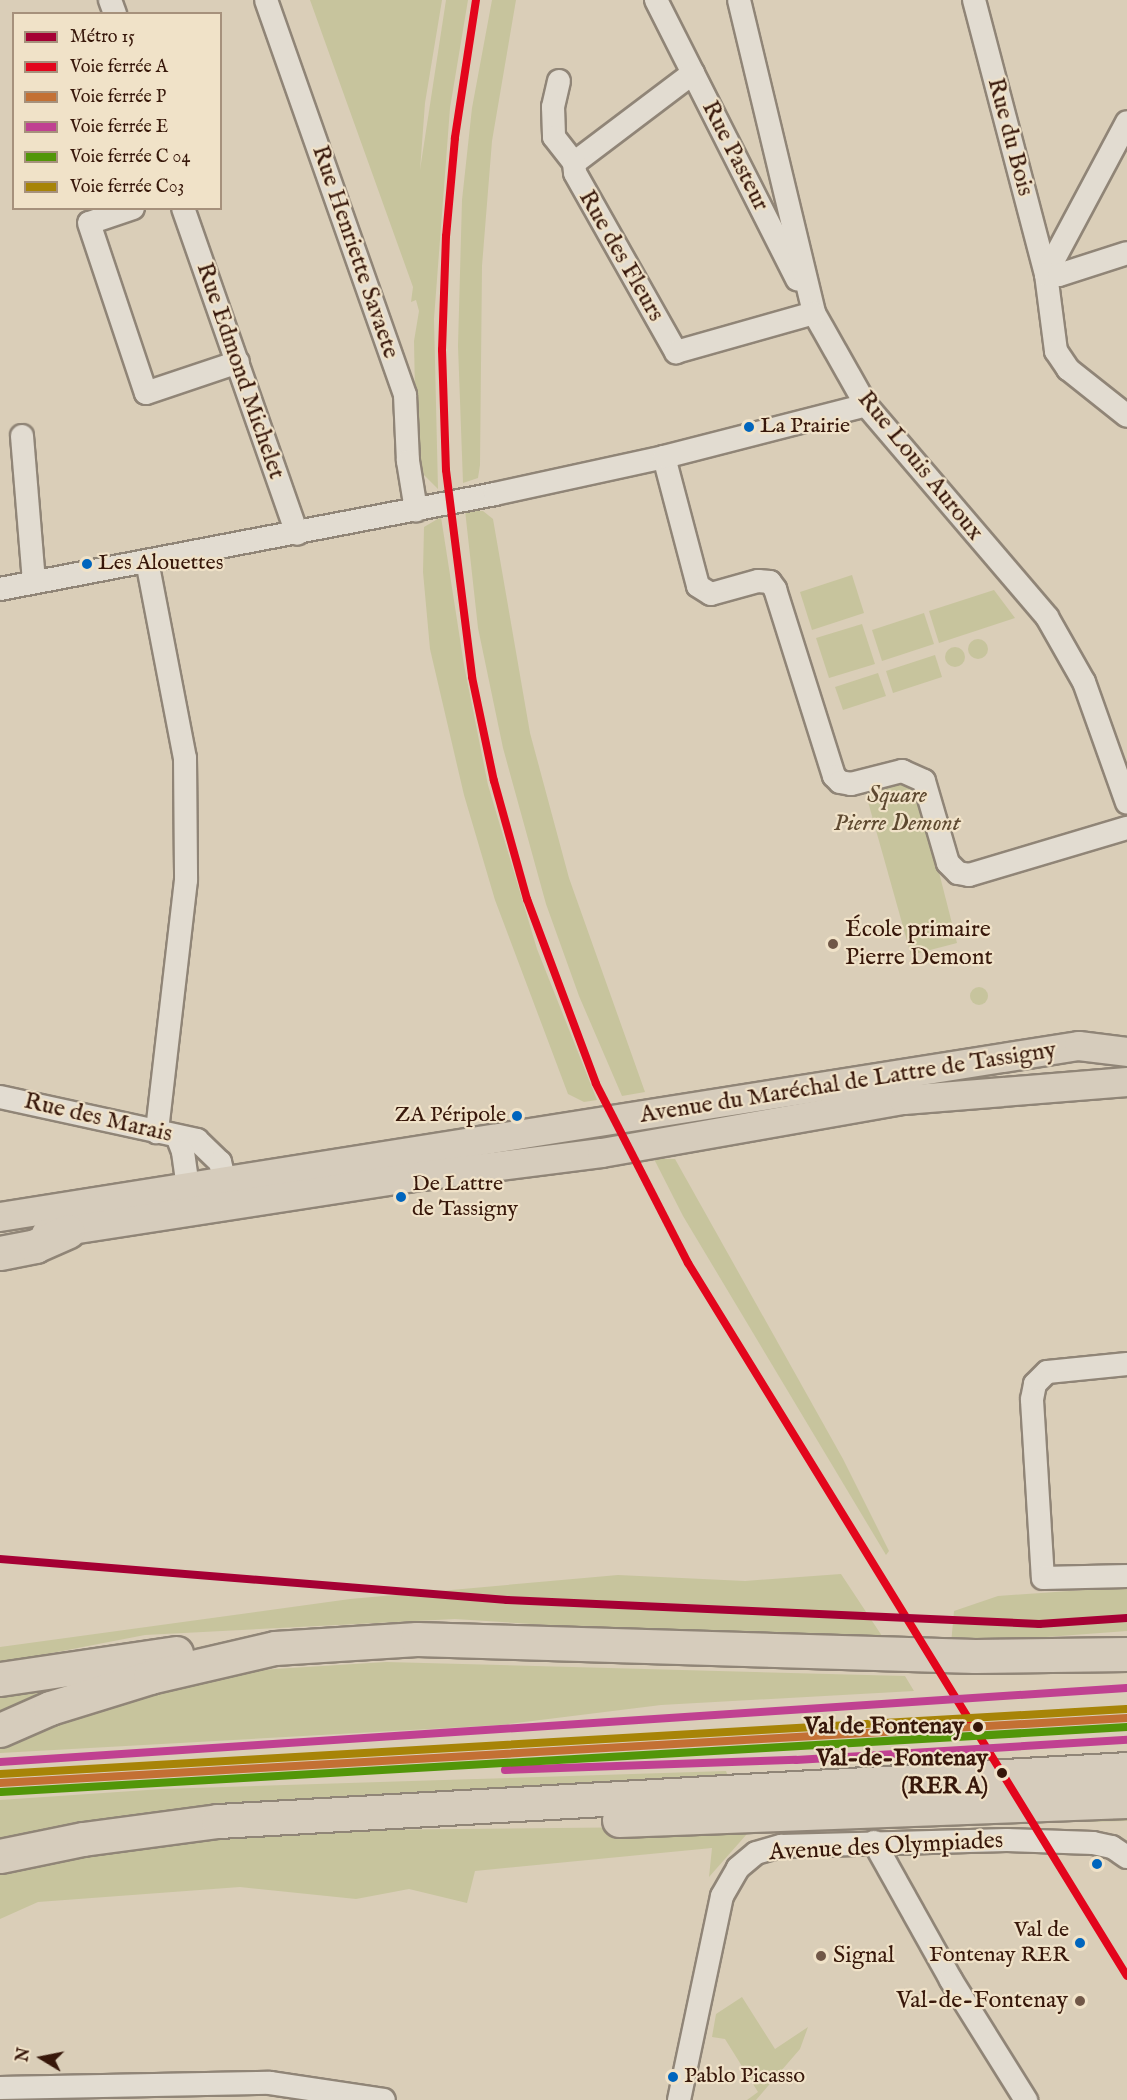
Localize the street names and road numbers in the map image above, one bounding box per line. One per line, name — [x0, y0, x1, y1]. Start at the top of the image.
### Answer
street label: Rue du Bois — [980, 75, 1040, 199]
street label: Rue Pasteur — [695, 96, 775, 216]
street label: Rue Henriette Savaete — [305, 142, 405, 362]
street label: Rue des Fleurs — [572, 185, 670, 327]
street label: Rue Edmond Michelet — [189, 259, 291, 483]
street label: Rue Louis Auroux — [851, 385, 989, 547]
street label: Avenue du Maréchal de Lattre de Tassigny — [638, 1036, 1058, 1130]
street label: Rue des Marais — [21, 1087, 175, 1149]
street label: Avenue des Olympiades — [768, 1826, 1004, 1868]

